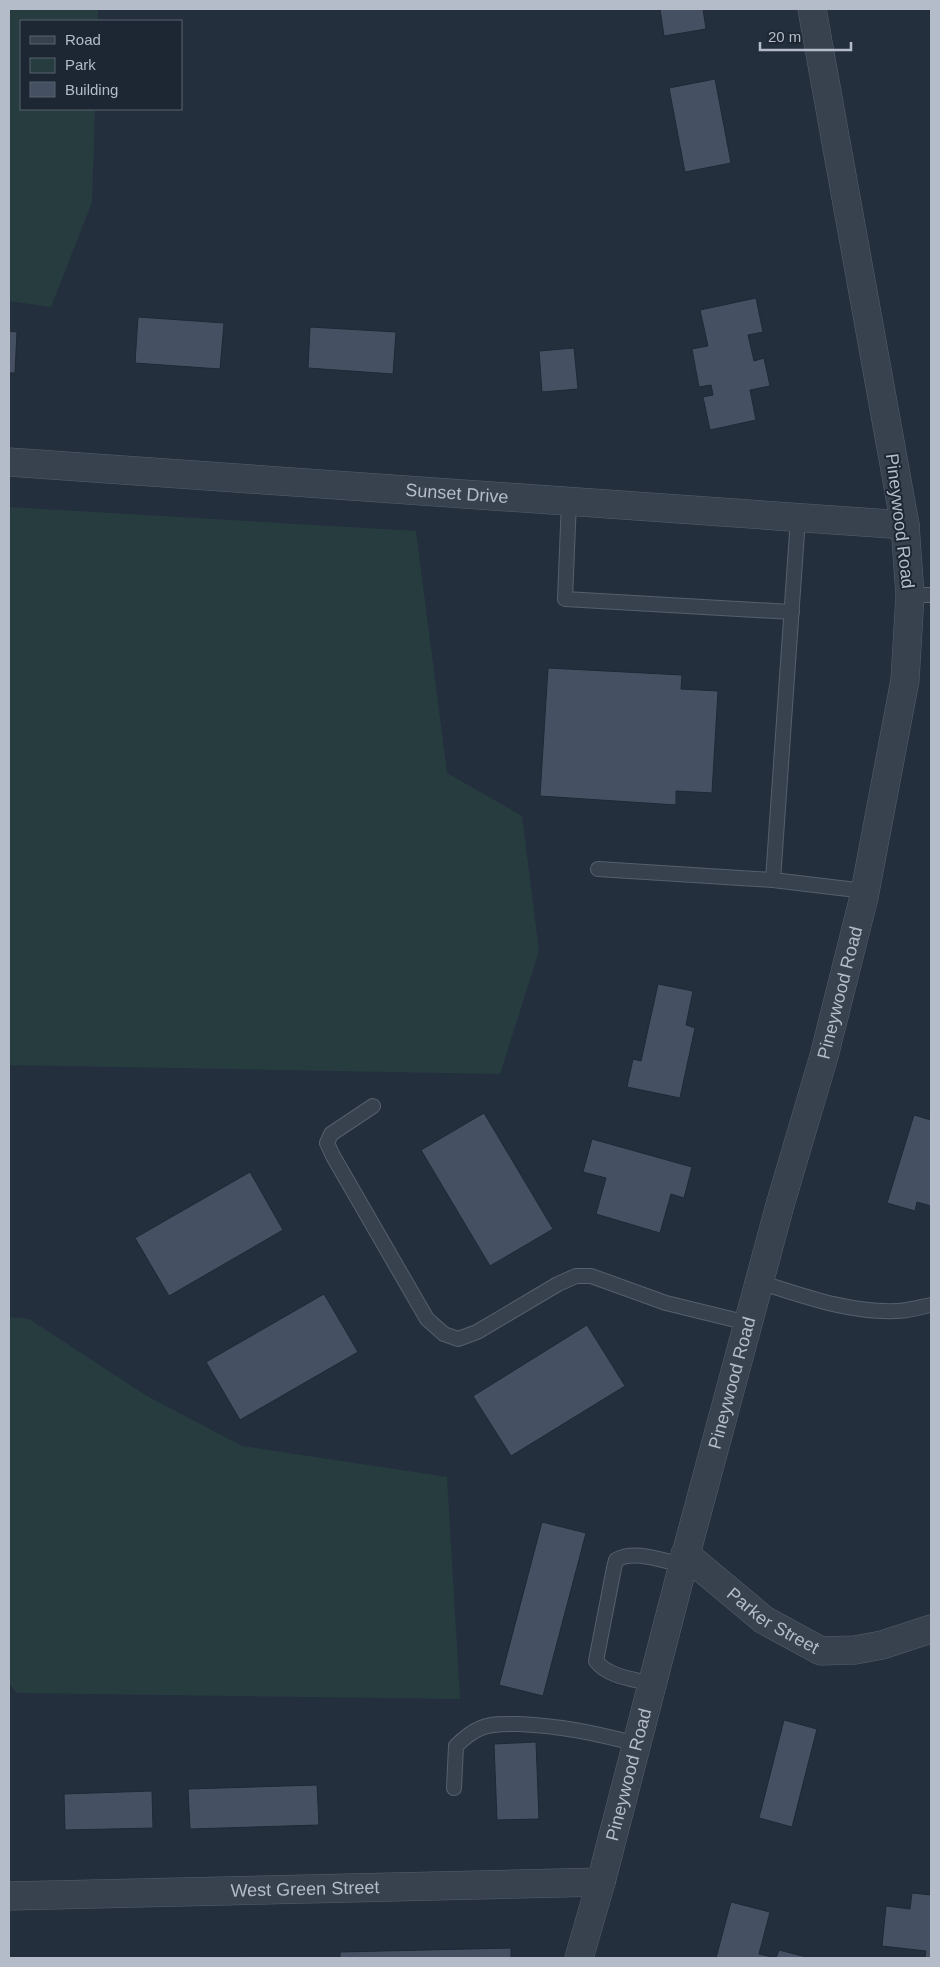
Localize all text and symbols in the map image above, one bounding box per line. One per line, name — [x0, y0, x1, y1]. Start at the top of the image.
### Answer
legend — [20, 20, 182, 110]
scale bar — [760, 20, 851, 52]
text: 20 m — [768, 28, 801, 45]
text: Road — [65, 31, 101, 48]
text: Park — [65, 56, 96, 73]
text: Building — [65, 81, 118, 98]
street label: Pineywood Road — [882, 452, 918, 590]
street label: Sunset Drive — [405, 480, 509, 507]
street label: Pineywood Road — [814, 924, 866, 1061]
street label: Pineywood Road — [705, 1315, 759, 1451]
street label: Parker Street — [723, 1583, 822, 1658]
street label: Pineywood Road — [602, 1706, 655, 1843]
street label: West Green Street — [230, 1877, 380, 1901]

